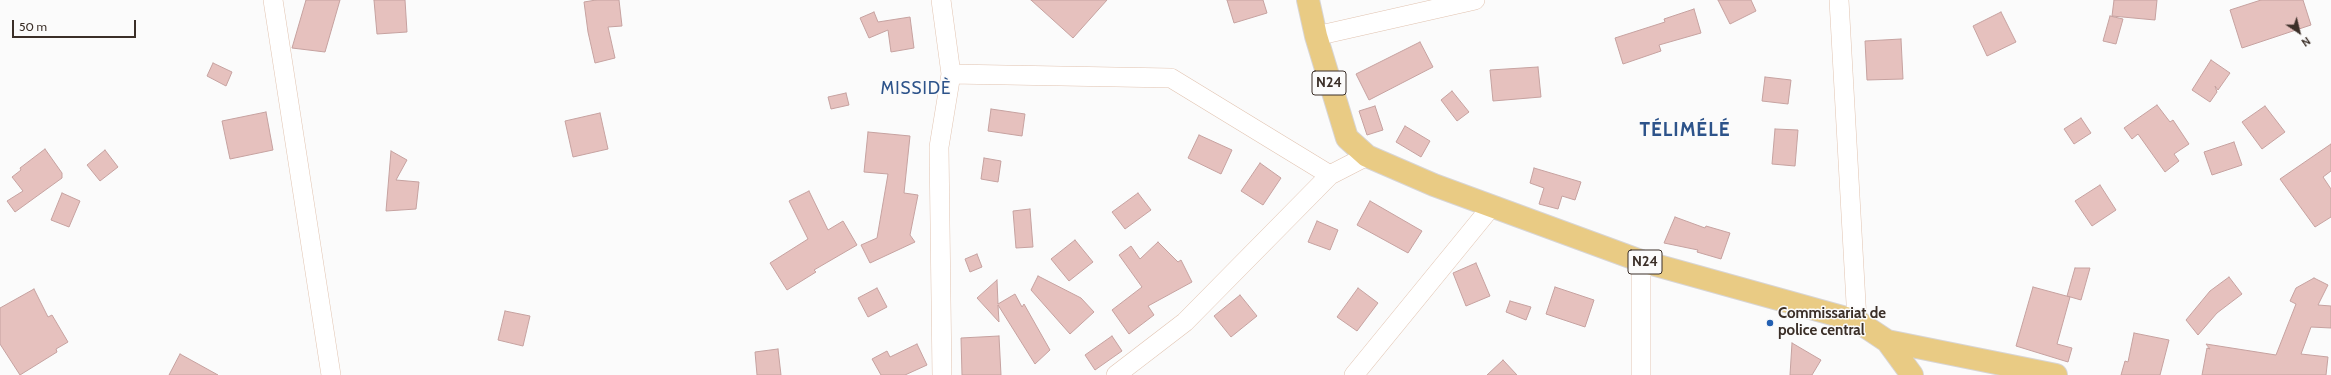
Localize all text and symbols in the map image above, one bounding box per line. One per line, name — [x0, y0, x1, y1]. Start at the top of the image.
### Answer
scale bar — [14, 12, 138, 38]
north arrow — [2279, 12, 2319, 52]
text: 50 m — [19, 19, 47, 34]
text: N — [2299, 34, 2313, 50]
road number: N24 — [1312, 71, 1346, 95]
district label: MISSIDÈ — [880, 79, 952, 99]
district label: TÉLIMÉLÉ — [1640, 119, 1730, 141]
road number: N24 — [1628, 250, 1662, 274]
place label: Commissariat de police central — [1778, 305, 1886, 340]
marker: Commissariat de police central — [1765, 318, 1775, 328]

